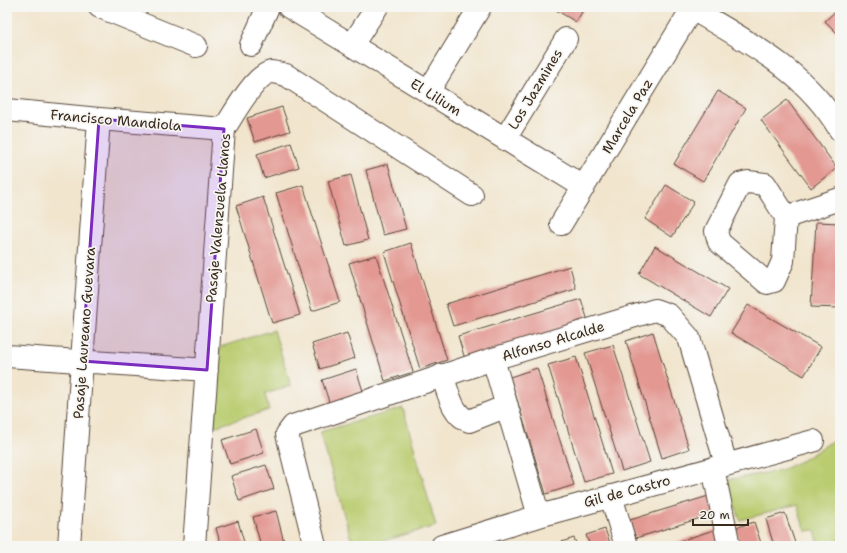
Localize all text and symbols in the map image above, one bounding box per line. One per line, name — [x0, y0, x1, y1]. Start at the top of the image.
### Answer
street label: Los Jazmines — [504, 45, 566, 133]
street label: El Lilium — [407, 74, 465, 120]
street label: Marcela Paz — [598, 75, 656, 157]
street label: Francisco Mandiola — [50, 105, 183, 135]
street label: Pasaje Valenzuela Llanos — [202, 132, 234, 304]
street label: Pasaje Laureano Guevara — [69, 246, 99, 420]
street label: Alfonso Alcalde — [500, 317, 606, 365]
street label: Gil de Castro — [582, 471, 672, 511]
scale bar — [693, 501, 748, 527]
text: 20 m — [699, 507, 730, 523]

